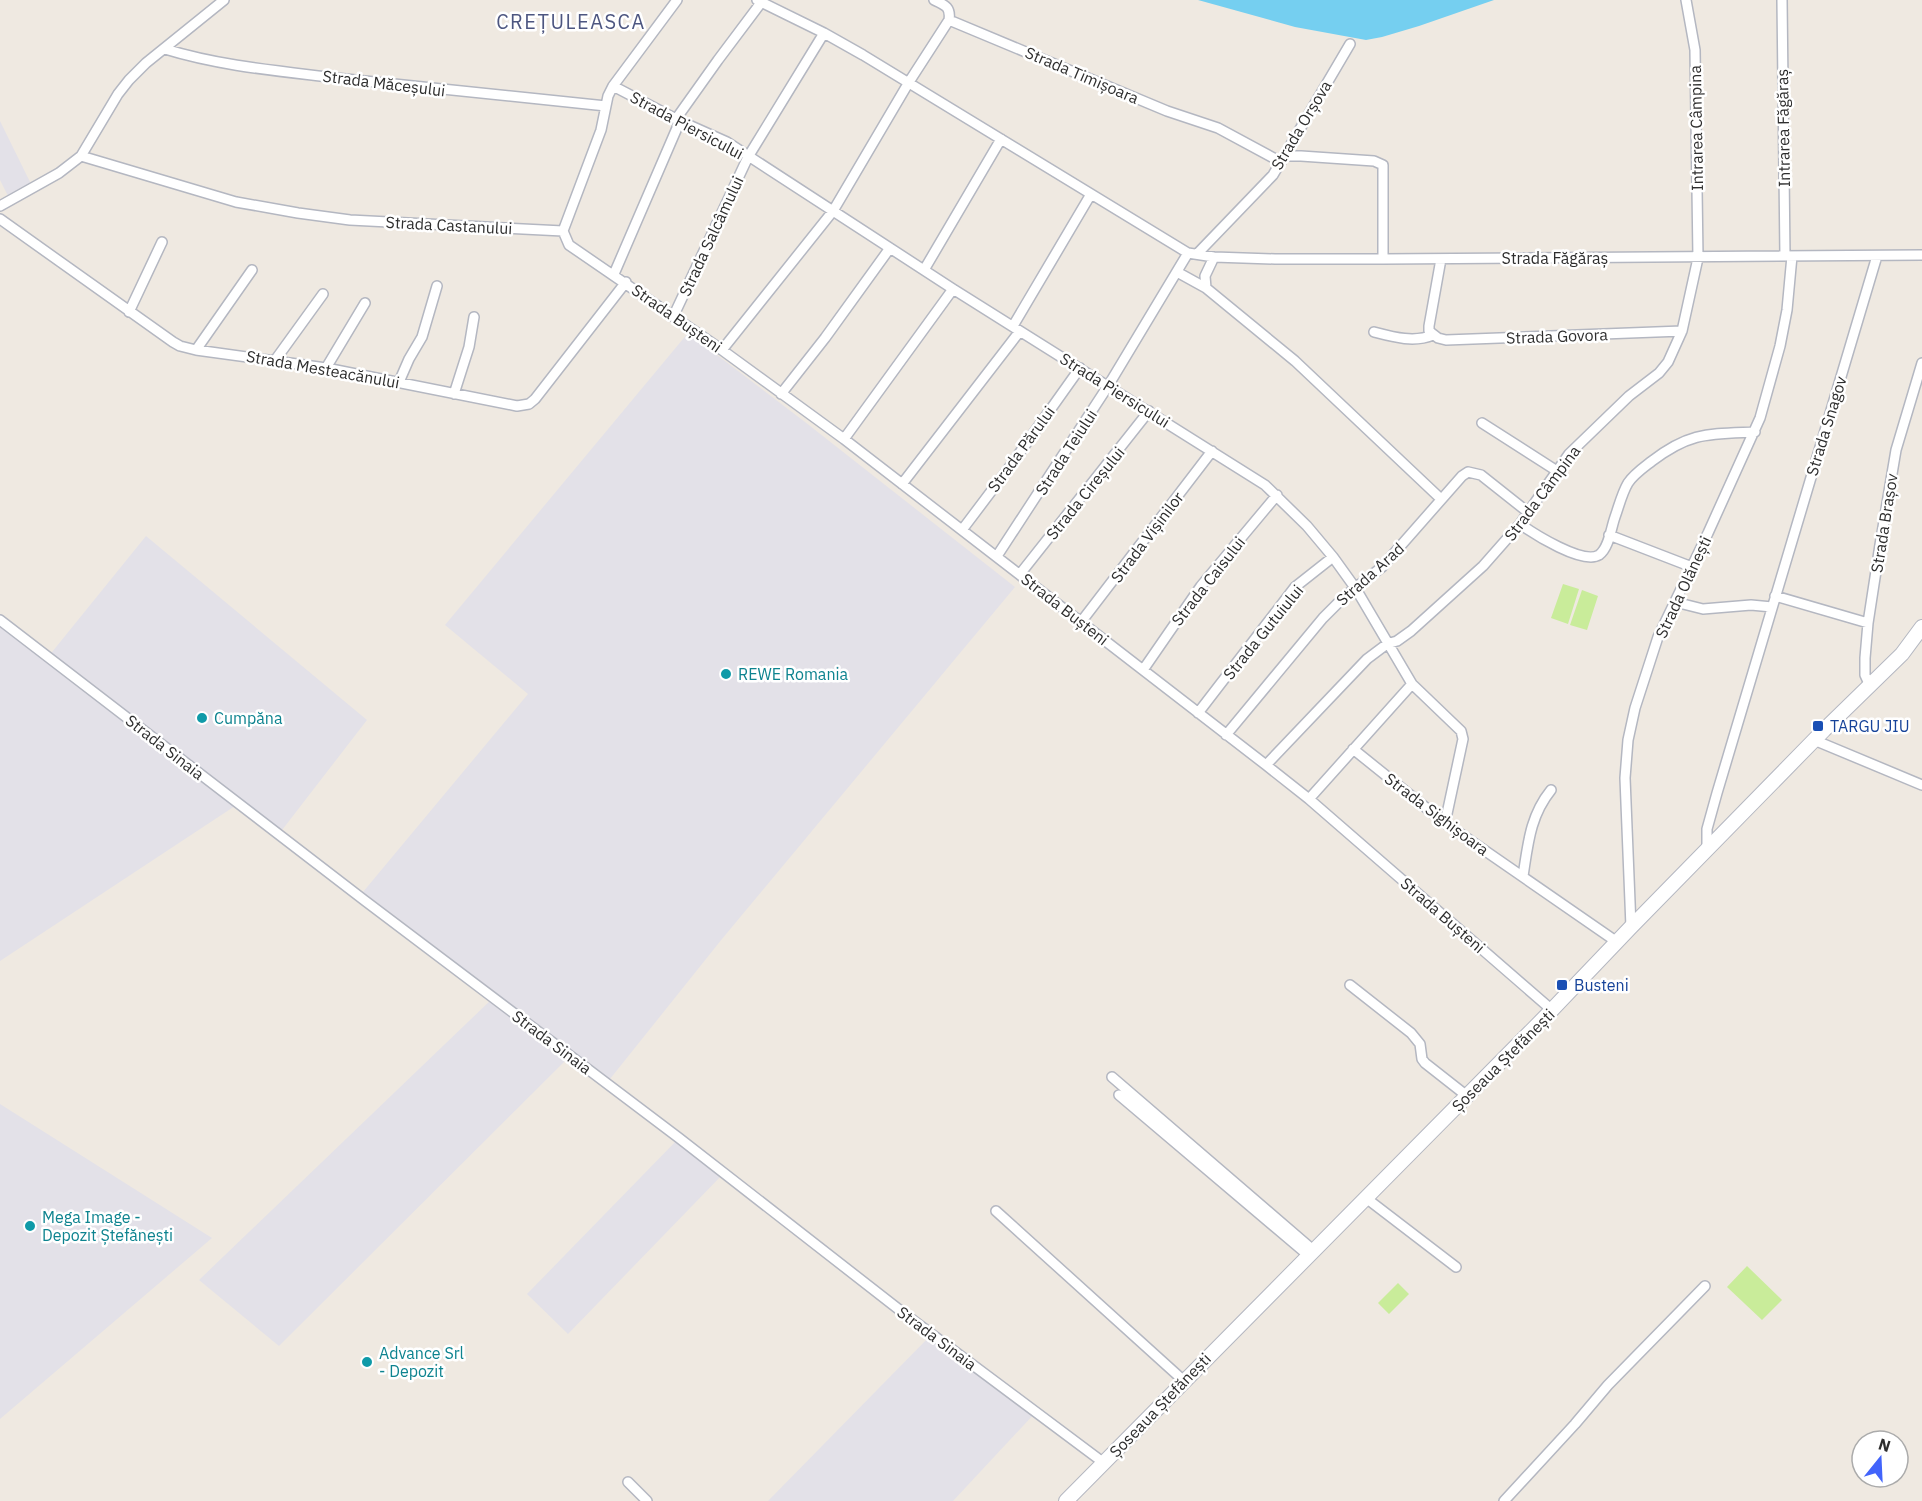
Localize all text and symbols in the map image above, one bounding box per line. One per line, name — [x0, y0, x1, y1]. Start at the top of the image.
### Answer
district label: CREȚULEASCA — [496, 8, 646, 35]
street label: Strada Timișoara — [1022, 42, 1142, 108]
street label: Intrarea Câmpina — [1685, 65, 1707, 191]
street label: Strada Măceșului — [322, 66, 446, 100]
street label: Intrarea Făgăraș — [1772, 69, 1794, 187]
street label: Strada Orșova — [1266, 76, 1336, 173]
street label: Strada Piersicului — [627, 87, 747, 163]
street label: Strada Salcâmului — [674, 173, 748, 299]
street label: Strada Castanului — [385, 212, 513, 238]
street label: Strada Făgăraș — [1502, 248, 1608, 268]
street label: Strada Bușteni — [628, 280, 726, 356]
street label: Strada Govora — [1506, 324, 1609, 348]
street label: Strada Mesteacănului — [245, 346, 401, 392]
street label: Strada Piersicului — [1056, 348, 1174, 432]
street label: Strada Snagov — [1801, 374, 1851, 478]
street label: Strada Părului — [983, 402, 1059, 496]
street label: Strada Teiului — [1031, 405, 1101, 499]
street label: Strada Câmpina — [1500, 441, 1585, 545]
street label: Strada Cireșului — [1041, 443, 1129, 543]
street label: Strada Brașov — [1866, 472, 1902, 574]
street label: Strada Vișinilor — [1106, 487, 1188, 586]
street label: Strada Caisului — [1167, 532, 1249, 630]
street label: Strada Olănești — [1651, 533, 1715, 641]
street label: Strada Arad — [1332, 538, 1408, 610]
street label: Strada Bușteni — [1017, 569, 1113, 649]
street label: Strada Gutuiului — [1219, 581, 1307, 683]
place label: REWE Romania — [738, 664, 848, 684]
marker: REWE Romania — [719, 667, 733, 681]
place label: Cumpăna — [214, 708, 283, 728]
street label: Strada Sinaia — [122, 710, 209, 784]
marker: Cumpăna — [195, 711, 209, 725]
place label: TARGU JIU — [1830, 716, 1910, 736]
marker: TARGU JIU — [1811, 719, 1825, 733]
street label: Strada Sighișoara — [1381, 768, 1493, 860]
street label: Strada Bușteni — [1397, 873, 1489, 957]
place label: Busteni — [1574, 975, 1629, 995]
marker: Busteni — [1555, 978, 1569, 992]
street label: Șoseaua Ștefănești — [1447, 1004, 1559, 1116]
street label: Strada Sinaia — [508, 1006, 596, 1079]
place label: Mega Image - Depozit Ștefănești — [42, 1207, 173, 1245]
marker: Mega Image - Depozit Ștefănești — [23, 1219, 37, 1233]
street label: Strada Sinaia — [893, 1302, 981, 1375]
place label: Advance Srl - Depozit — [379, 1343, 464, 1381]
street label: Șoseaua Ștefănești — [1105, 1349, 1215, 1461]
marker: Advance Srl - Depozit — [360, 1355, 374, 1369]
north arrow — [1850, 1429, 1910, 1489]
text: N — [1876, 1433, 1893, 1456]

